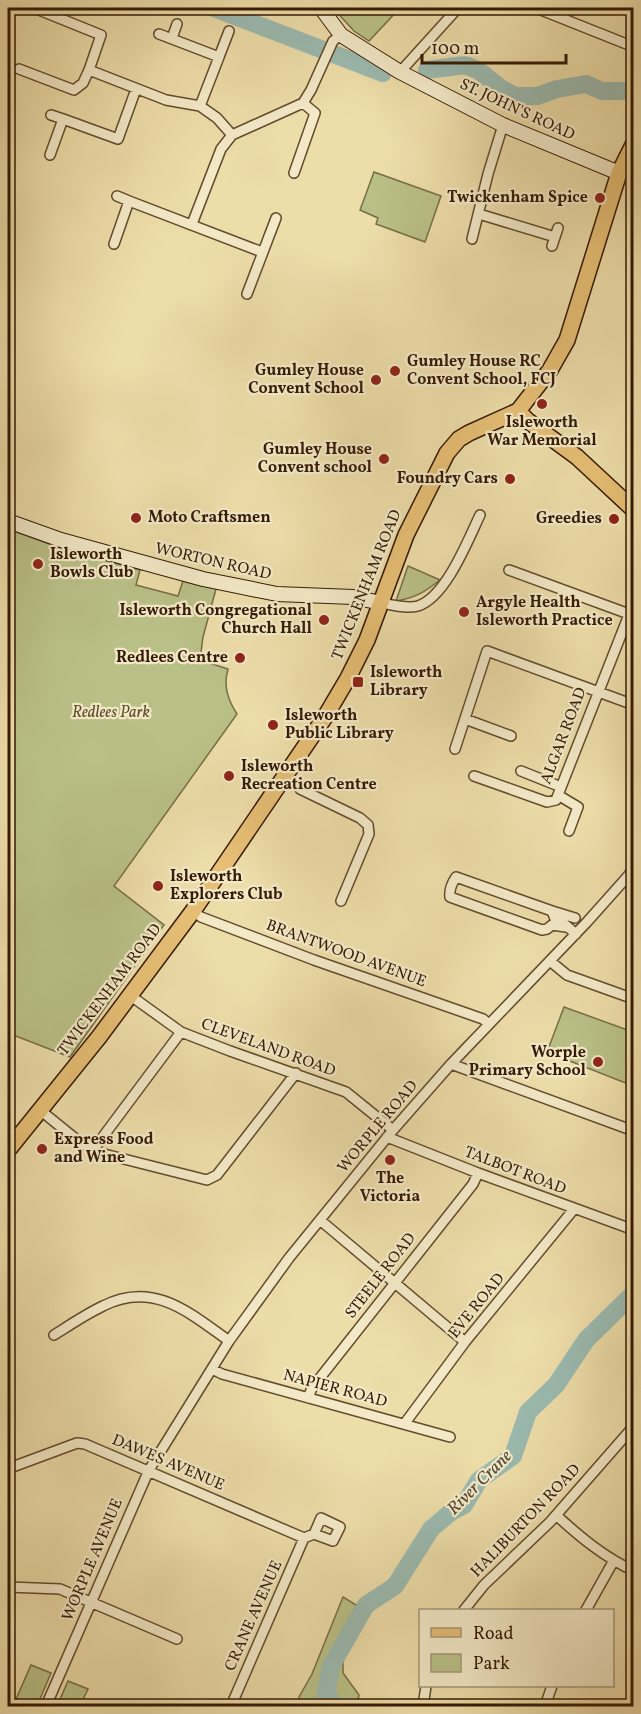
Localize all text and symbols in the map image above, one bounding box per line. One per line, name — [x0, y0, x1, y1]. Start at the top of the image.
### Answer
scale bar — [422, 27, 566, 65]
text: 100 m — [431, 37, 480, 62]
street label: ST. JOHN'S ROAD — [456, 74, 578, 146]
place label: Twickenham Spice — [447, 187, 588, 209]
marker: Twickenham Spice — [593, 191, 607, 205]
place label: Gumley House RC Convent School, FCJ — [407, 351, 556, 391]
place label: Gumley House Convent School — [248, 360, 365, 400]
marker: Gumley House RC Convent School, FCJ — [388, 364, 402, 378]
marker: Gumley House Convent School — [369, 373, 383, 387]
marker: Isleworth War Memorial — [535, 397, 549, 411]
place label: Isleworth War Memorial — [487, 412, 597, 452]
place label: Gumley House Convent school — [258, 439, 373, 479]
marker: Gumley House Convent school — [377, 452, 391, 466]
place label: Foundry Cars — [397, 468, 498, 490]
marker: Foundry Cars — [503, 472, 517, 486]
street label: TWICKENHAM ROAD — [327, 506, 407, 664]
place label: Moto Craftsmen — [148, 507, 271, 529]
place label: Greedies — [536, 508, 602, 530]
marker: Moto Craftsmen — [129, 511, 143, 525]
marker: Greedies — [607, 512, 621, 526]
street label: WORTON ROAD — [153, 538, 274, 586]
place label: Isleworth Bowls Club — [50, 544, 134, 584]
marker: Isleworth Bowls Club — [31, 557, 45, 571]
place label: Argyle Health Isleworth Practice — [476, 592, 613, 632]
place label: Isleworth Congregational Church Hall — [119, 600, 313, 640]
marker: Argyle Health Isleworth Practice — [457, 605, 471, 619]
marker: Isleworth Congregational Church Hall — [317, 613, 331, 627]
place label: Redlees Centre — [116, 647, 228, 669]
marker: Redlees Centre — [233, 651, 247, 665]
place label: Isleworth Library — [370, 662, 442, 702]
marker: Isleworth Library — [351, 675, 365, 689]
street label: ALGAR ROAD — [535, 684, 593, 788]
park label: Redlees Park — [72, 702, 151, 724]
place label: Isleworth Public Library — [285, 705, 394, 745]
marker: Isleworth Public Library — [266, 718, 280, 732]
place label: Isleworth Recreation Centre — [241, 756, 377, 796]
marker: Isleworth Recreation Centre — [222, 769, 236, 783]
place label: Isleworth Explorers Club — [170, 866, 283, 906]
marker: Isleworth Explorers Club — [151, 879, 165, 893]
street label: BRANTWOOD AVENUE — [263, 915, 429, 993]
street label: TWICKENHAM ROAD — [53, 919, 167, 1061]
street label: CLEVELAND ROAD — [198, 1013, 339, 1083]
place label: Worple Primary School — [469, 1042, 587, 1082]
marker: Worple Primary School — [591, 1055, 605, 1069]
street label: WORPLE ROAD — [333, 1076, 424, 1178]
place label: Express Food and Wine — [54, 1129, 154, 1169]
street label: TALBOT ROAD — [461, 1141, 569, 1201]
marker: Express Food and Wine — [35, 1142, 49, 1156]
marker: The Victoria — [383, 1153, 397, 1167]
place label: The Victoria — [360, 1168, 420, 1208]
street label: STEELE ROAD — [340, 1228, 422, 1324]
street label: EVE ROAD — [444, 1268, 510, 1343]
street label: NAPIER ROAD — [281, 1365, 390, 1414]
street label: DAWES AVENUE — [108, 1429, 228, 1497]
water label: River Crane — [442, 1445, 518, 1521]
street label: HALIBURTON ROAD — [466, 1459, 586, 1583]
street label: WORPLE AVENUE — [57, 1495, 129, 1625]
street label: CRANE AVENUE — [220, 1557, 288, 1675]
legend — [419, 1609, 614, 1687]
text: Road — [473, 1622, 514, 1647]
text: Park — [473, 1652, 510, 1677]

